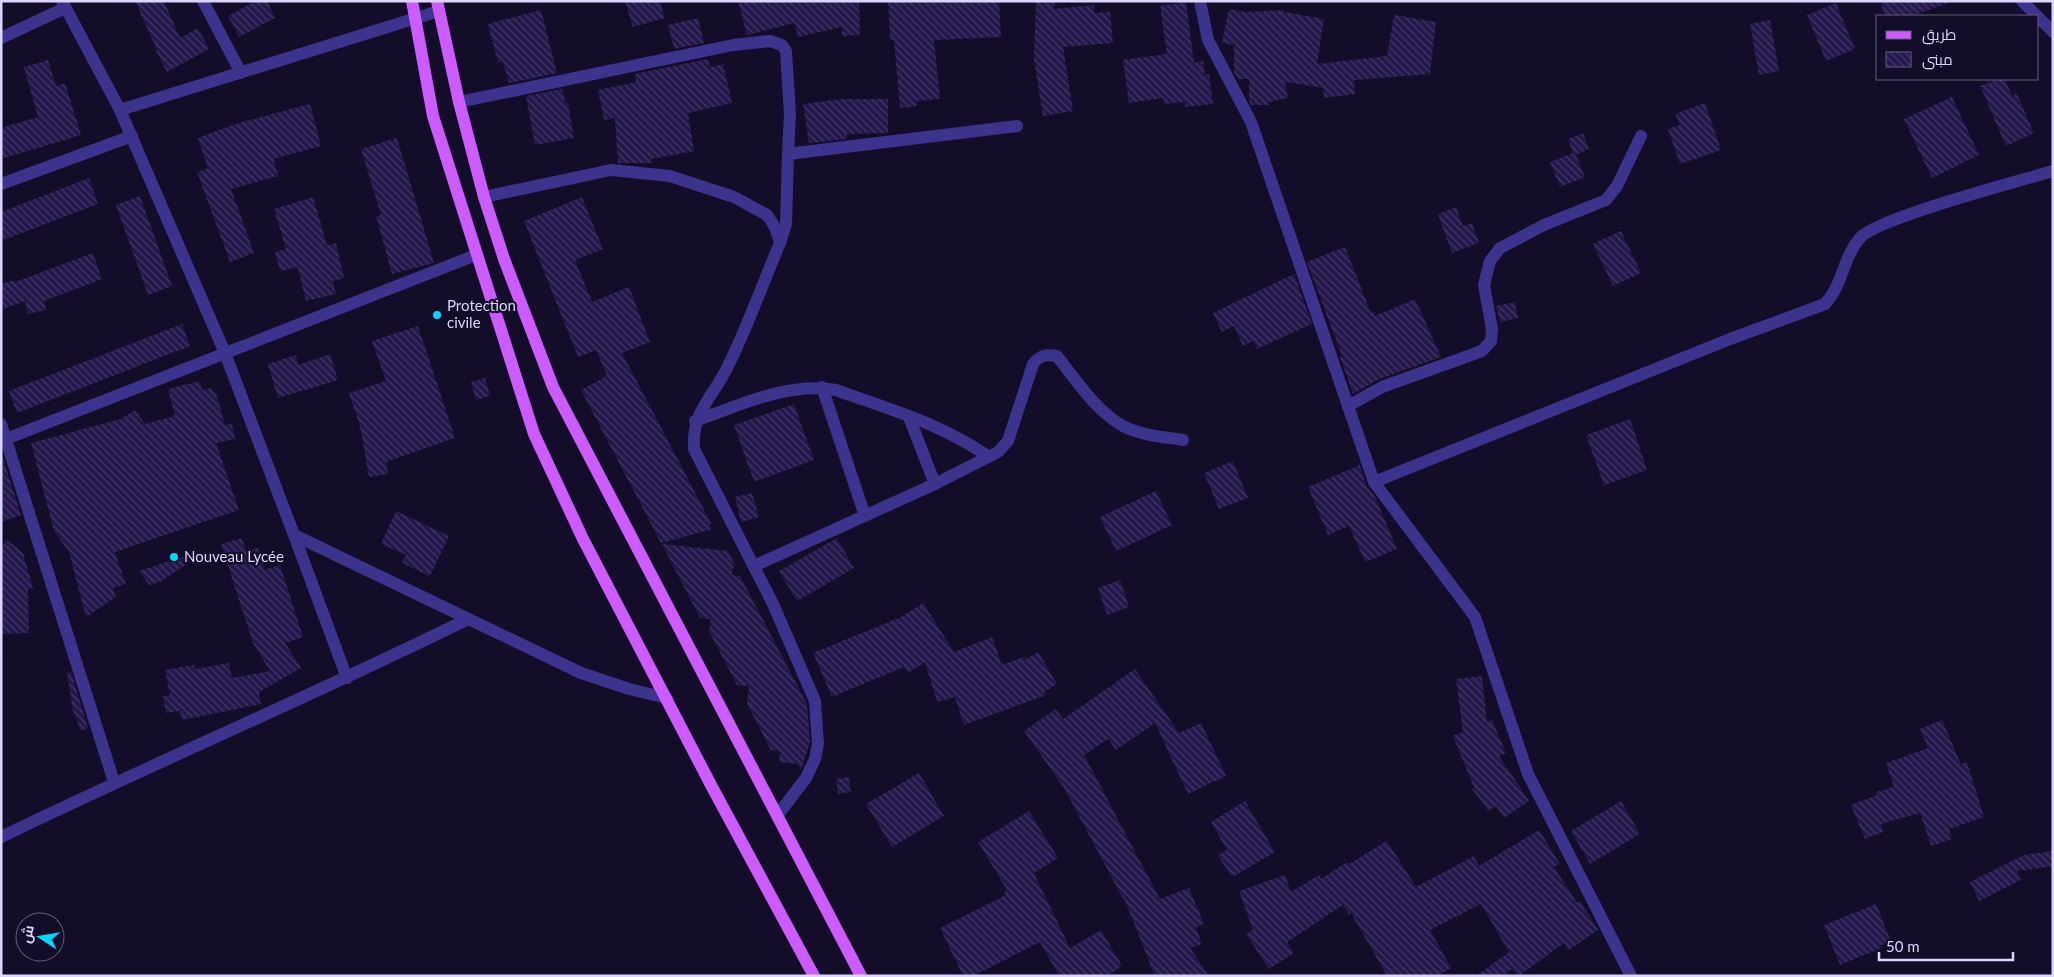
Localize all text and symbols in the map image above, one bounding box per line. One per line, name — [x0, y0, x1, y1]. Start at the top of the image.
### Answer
legend — [1876, 15, 2039, 80]
text: طريق — [1922, 25, 1956, 45]
text: مبنى — [1922, 50, 1953, 70]
place label: Protection civile — [447, 296, 516, 331]
marker: Protection civile — [431, 309, 443, 321]
place label: Nouveau Lycée — [184, 547, 284, 565]
marker: Nouveau Lycée — [168, 551, 180, 563]
north arrow — [15, 912, 65, 962]
text: ش — [17, 924, 38, 945]
scale bar — [1879, 930, 2013, 962]
text: 50 m — [1886, 937, 1920, 955]

